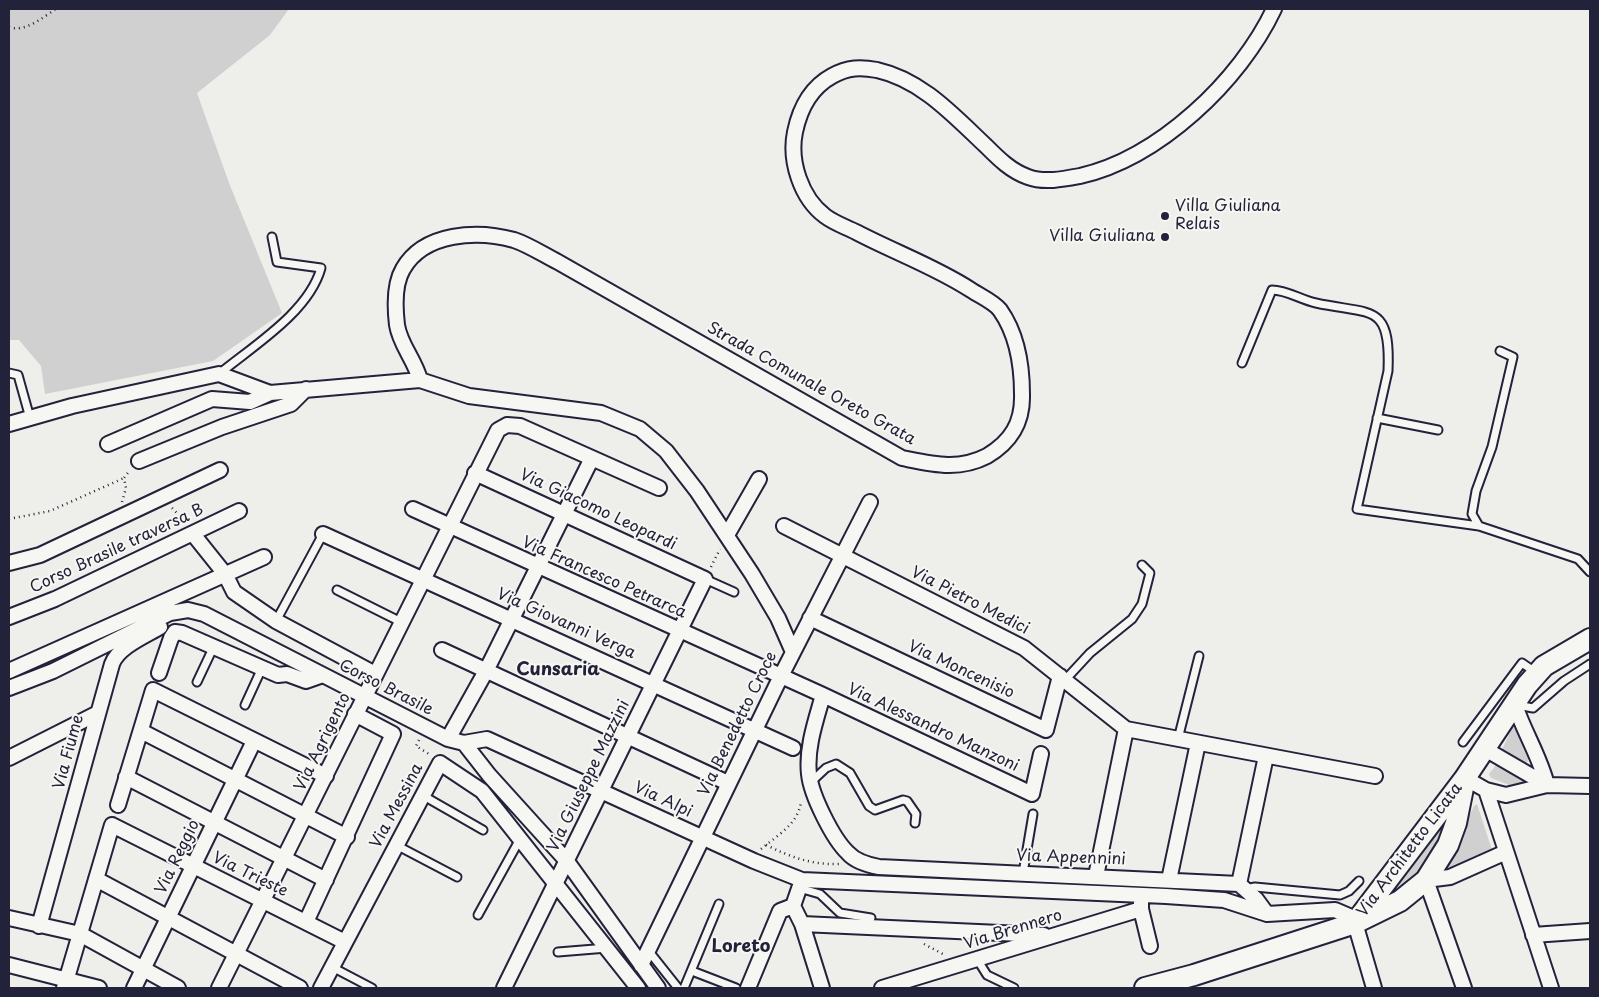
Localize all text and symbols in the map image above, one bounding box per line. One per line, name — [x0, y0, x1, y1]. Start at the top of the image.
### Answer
place label: Villa Giuliana Relais — [1175, 197, 1281, 235]
marker: Villa Giuliana Relais — [1159, 210, 1171, 222]
place label: Villa Giuliana — [1049, 227, 1155, 247]
marker: Villa Giuliana — [1159, 231, 1171, 243]
street label: Strada Comunale Oreto Grata — [703, 319, 919, 449]
street label: Via Giacomo Leopardi — [517, 465, 679, 555]
street label: Corso Brasile traversa B — [27, 500, 207, 598]
street label: Via Francesco Petrarca — [519, 533, 689, 623]
street label: Via Pietro Medici — [908, 563, 1032, 639]
street label: Via Giovanni Verga — [494, 585, 638, 663]
street label: Via Moncenisio — [905, 637, 1017, 703]
street label: Via Benedetto Croce — [695, 649, 781, 799]
street label: Corso Brasile — [336, 656, 436, 720]
district label: Cunsaria — [516, 659, 600, 681]
street label: Via Alessandro Manzoni — [844, 680, 1022, 776]
street label: Via Agrigento — [291, 690, 355, 794]
street label: Via Giuseppe Mazzini — [544, 697, 634, 855]
street label: Via Fiume — [50, 713, 88, 791]
street label: Via Messina — [367, 760, 427, 852]
street label: Via Alpi — [631, 778, 695, 822]
street label: Via Architetto Licata — [1353, 779, 1467, 921]
street label: Via Reggio — [152, 817, 204, 897]
street label: Via Appennini — [1016, 846, 1126, 870]
street label: Via Trieste — [209, 849, 291, 901]
street label: Via Brennero — [962, 906, 1064, 954]
district label: Loreto — [712, 936, 770, 958]

